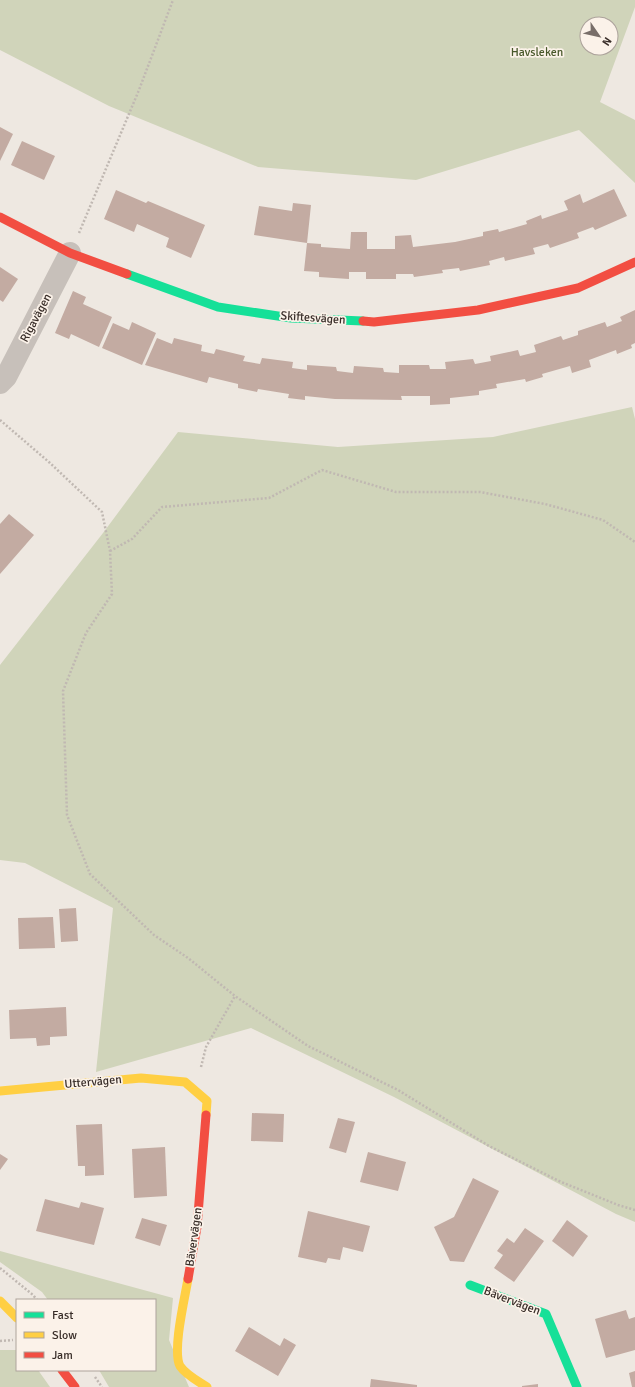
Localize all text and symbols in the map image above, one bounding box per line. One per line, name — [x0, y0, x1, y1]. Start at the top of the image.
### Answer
north arrow — [579, 16, 619, 56]
text: N — [599, 35, 614, 48]
park label: Havsleken — [511, 45, 563, 60]
street label: Rigavägen — [17, 291, 55, 345]
street label: Skiftesvägen — [280, 308, 346, 328]
street label: Uttervägen — [64, 1072, 122, 1092]
street label: Bävervägen — [182, 1206, 206, 1268]
street label: Bävervägen — [481, 1283, 543, 1319]
legend — [16, 1299, 156, 1371]
text: Fast — [52, 1308, 73, 1323]
text: Slow — [52, 1328, 77, 1343]
text: Jam — [52, 1348, 73, 1363]

